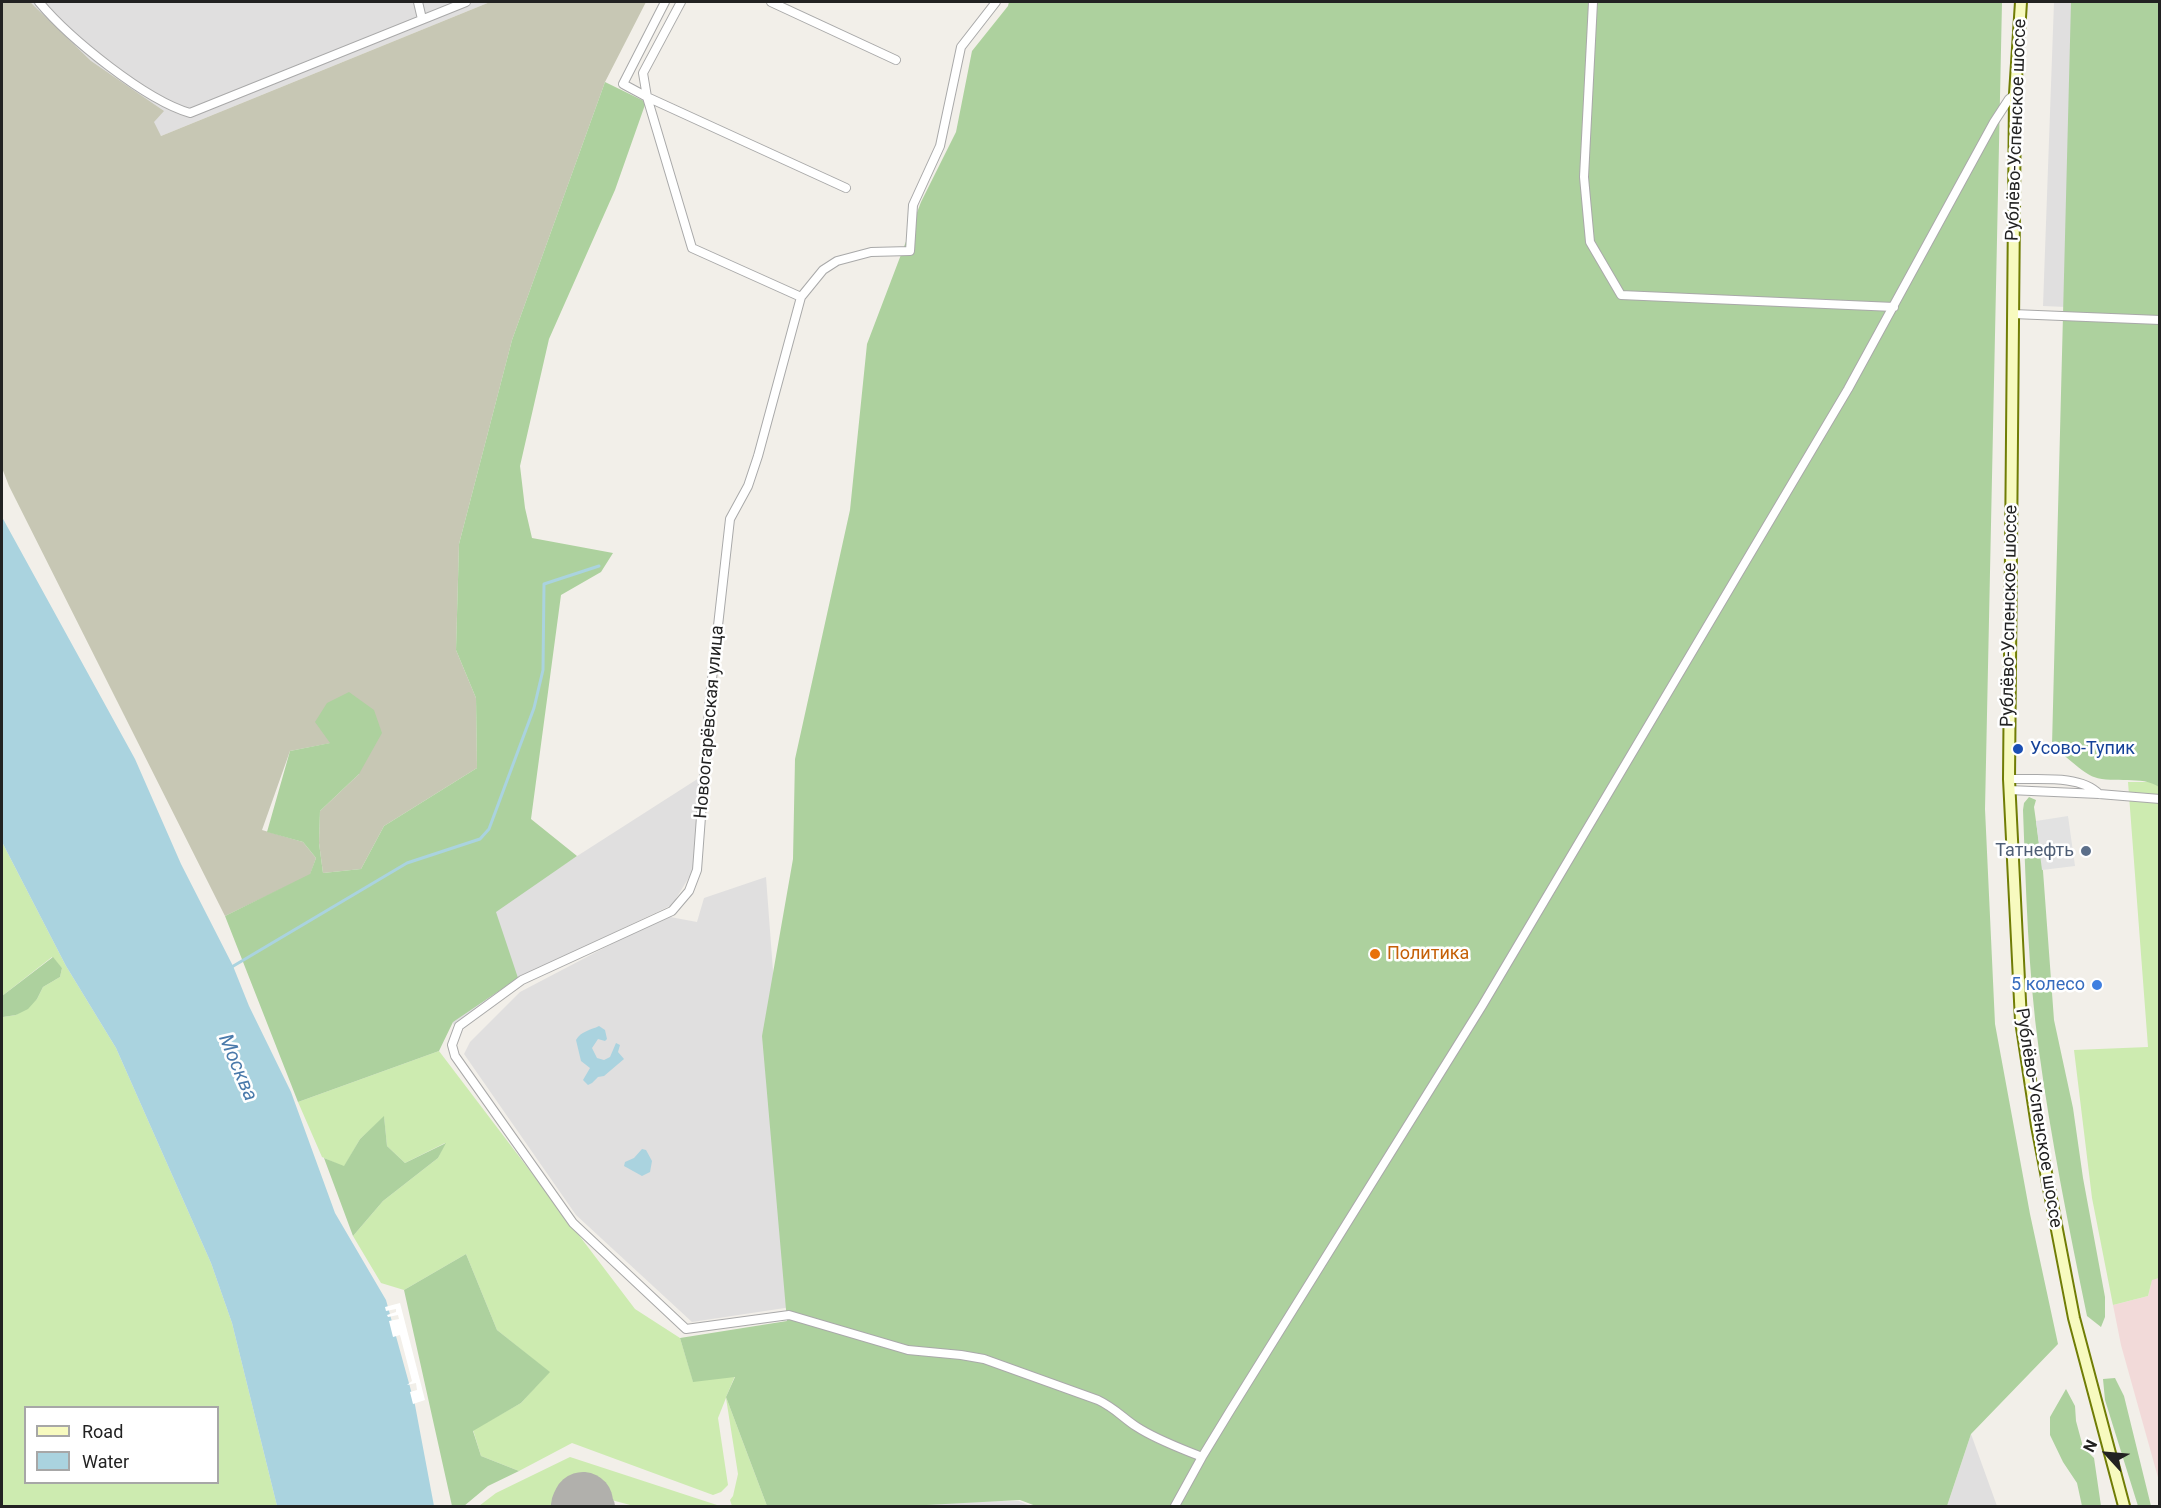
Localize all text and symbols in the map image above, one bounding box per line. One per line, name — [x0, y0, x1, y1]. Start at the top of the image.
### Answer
street label: Рублёво-Успенское шоссе — [2002, 19, 2032, 241]
street label: Рублёво-Успенское шоссе — [1997, 505, 2023, 727]
street label: Новоогарёвская улица — [691, 624, 729, 820]
place label: Усово-Тупик — [2030, 738, 2135, 760]
marker: Усово-Тупик — [2011, 742, 2025, 756]
place label: Татнефть — [1995, 840, 2074, 862]
marker: Татнефть — [2079, 844, 2093, 858]
place label: Политика — [1387, 943, 1469, 965]
marker: Политика — [1368, 947, 1382, 961]
place label: 5 колесо — [2011, 974, 2085, 996]
marker: 5 колесо — [2090, 978, 2104, 992]
street label: Рублёво-Успенское шоссе — [2010, 1006, 2066, 1230]
water label: Москва — [212, 1031, 262, 1105]
legend — [24, 1406, 219, 1484]
text: Road — [82, 1421, 123, 1442]
north arrow — [2077, 1424, 2137, 1484]
text: N — [2079, 1437, 2101, 1455]
text: Water — [82, 1451, 129, 1472]

